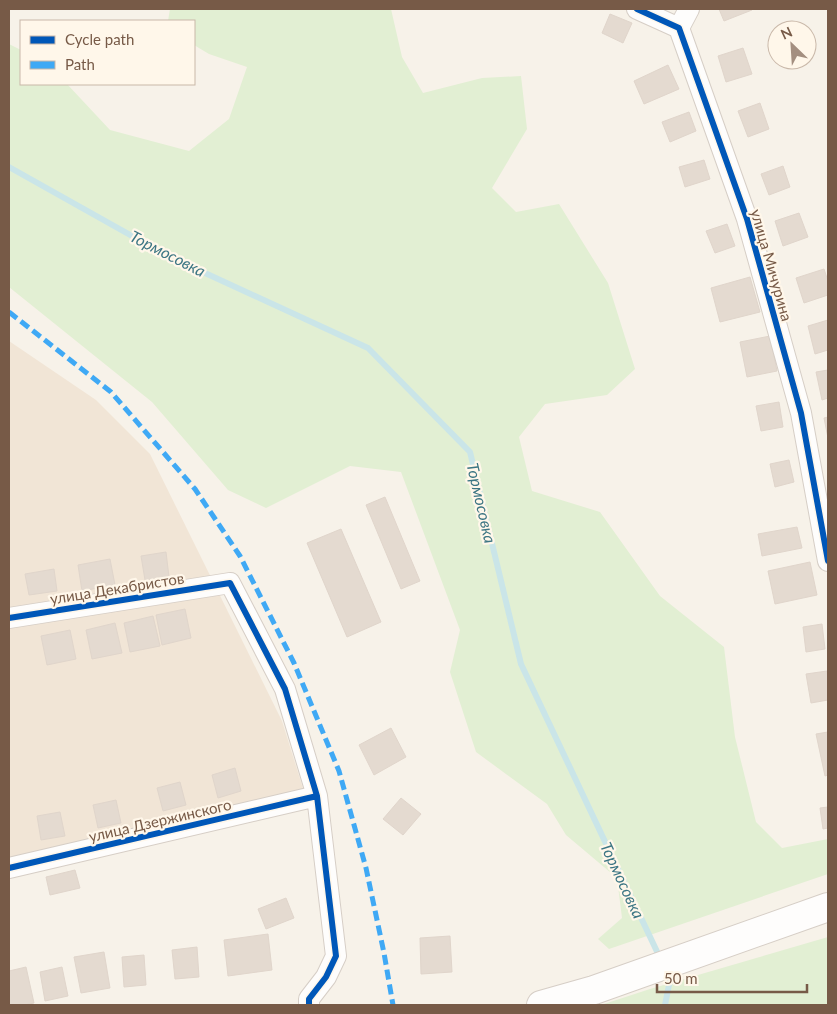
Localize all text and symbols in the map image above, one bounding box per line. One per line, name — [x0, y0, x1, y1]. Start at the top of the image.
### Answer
legend — [20, 20, 195, 85]
north arrow — [767, 20, 817, 70]
text: N — [778, 23, 795, 43]
text: Cycle path — [65, 30, 134, 48]
text: Path — [65, 55, 95, 73]
street label: улица Мичурина — [747, 207, 797, 323]
water label: Тормосовка — [127, 226, 209, 280]
water label: Тормосовка — [464, 461, 500, 545]
street label: улица Декабристов — [49, 569, 185, 607]
street label: улица Дзержинского — [87, 795, 233, 845]
water label: Тормосовка — [597, 839, 649, 921]
scale bar — [657, 962, 807, 994]
text: 50 m — [664, 969, 698, 987]

